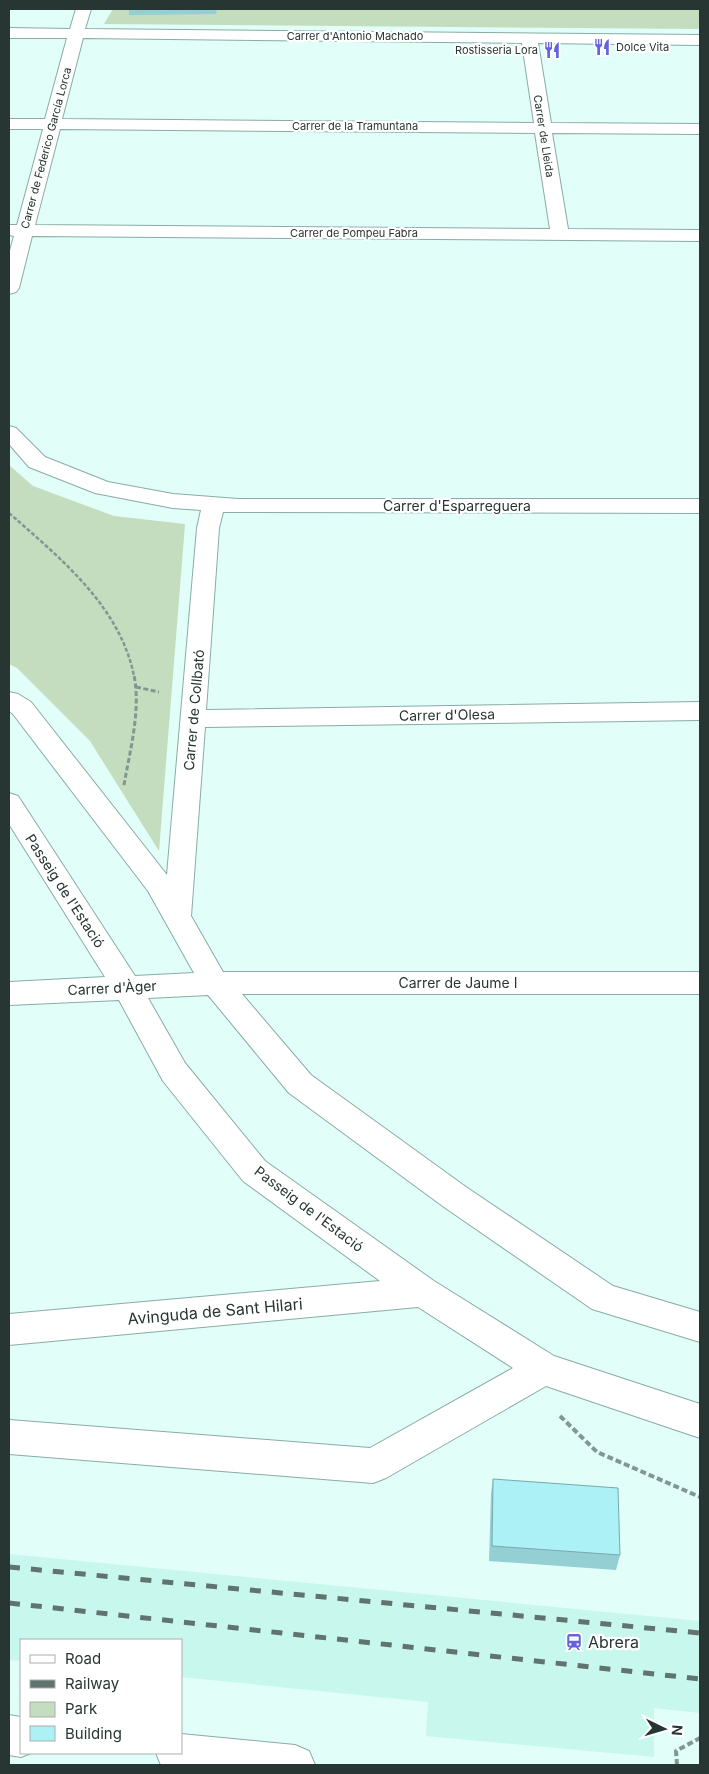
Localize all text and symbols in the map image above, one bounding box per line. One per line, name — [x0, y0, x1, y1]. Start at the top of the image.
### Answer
street label: Carrer d'Antonio Machado — [287, 29, 424, 43]
restaurant icon: Dolce Vita — [592, 37, 612, 57]
restaurant icon: Rostisseria Lora — [542, 40, 562, 60]
place label: Dolce Vita — [616, 40, 669, 54]
place label: Rostisseria Lora — [455, 43, 538, 57]
street label: Carrer de Federico García Lorca — [18, 66, 74, 230]
street label: Carrer de Lleida — [531, 94, 557, 178]
street label: Carrer de la Tramuntana — [292, 119, 418, 133]
street label: Carrer de Pompeu Fabra — [290, 226, 418, 240]
street label: Carrer d'Esparreguera — [383, 497, 531, 514]
street label: Carrer de Collbató — [180, 649, 207, 771]
street label: Carrer d'Olesa — [399, 705, 495, 724]
street label: Passeig de l'Estació — [22, 831, 108, 951]
street label: Carrer de Jaume I — [399, 974, 517, 991]
street label: Carrer d'Àger — [67, 977, 157, 998]
street label: Passeig de l'Estació — [251, 1162, 367, 1255]
street label: Avinguda de Sant Hilari — [127, 1293, 303, 1329]
station icon: Abrera — [564, 1632, 584, 1652]
place label: Abrera — [588, 1632, 639, 1652]
legend — [20, 1639, 182, 1754]
text: Road — [65, 1649, 101, 1668]
text: Railway — [65, 1674, 120, 1693]
text: Park — [65, 1699, 98, 1718]
north arrow — [639, 1704, 689, 1754]
text: Building — [65, 1724, 122, 1743]
text: N — [669, 1724, 686, 1736]

